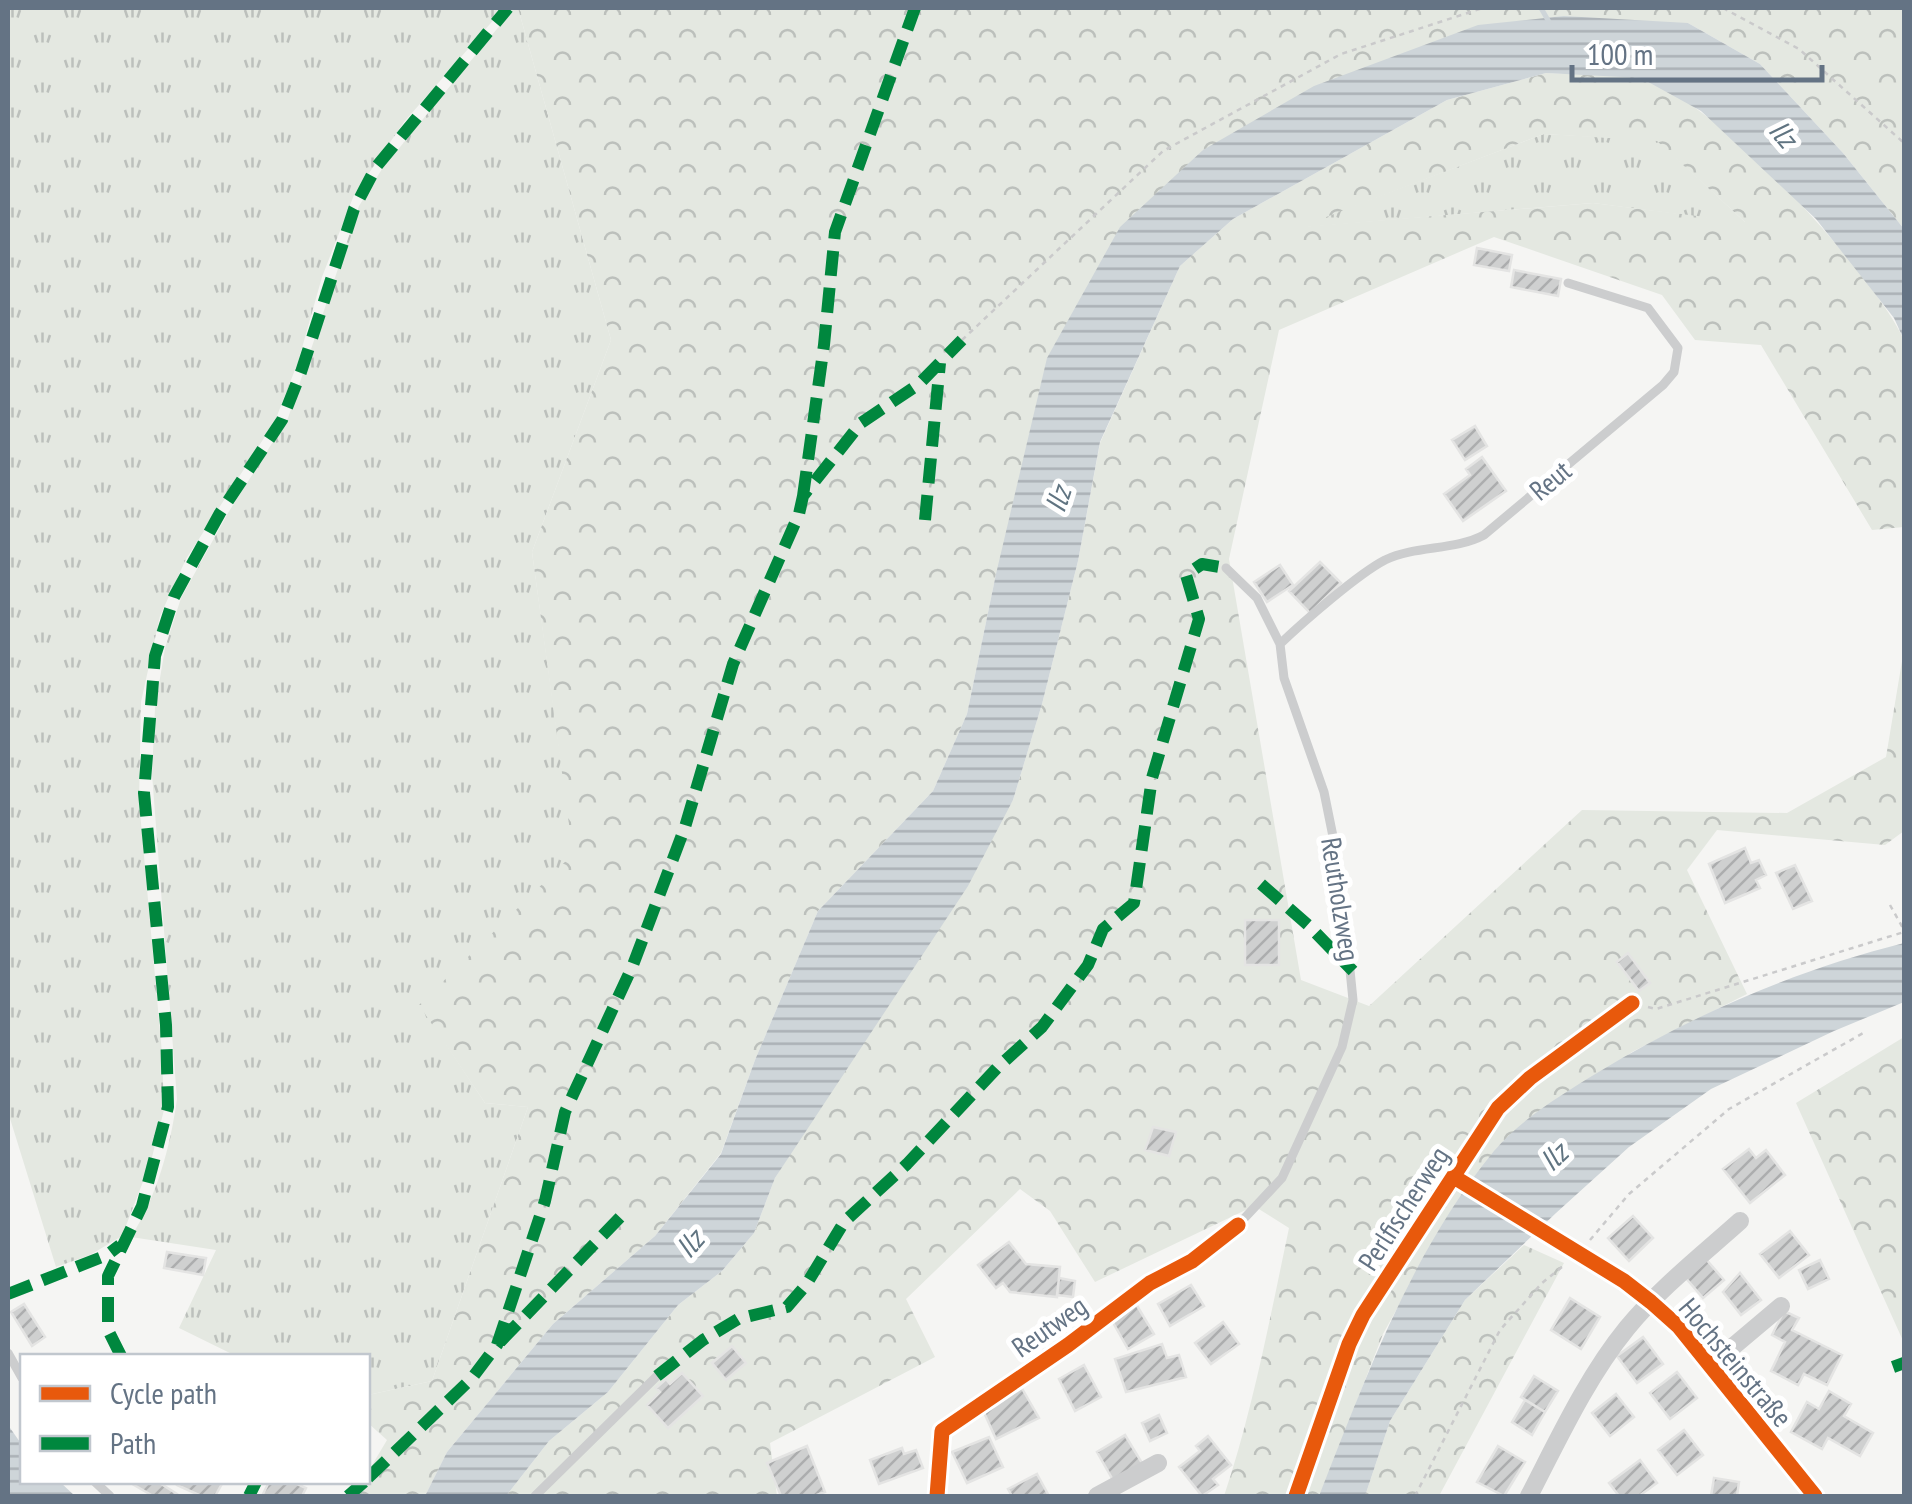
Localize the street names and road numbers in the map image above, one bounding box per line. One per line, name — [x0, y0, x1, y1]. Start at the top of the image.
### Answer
street label: Reut — [1521, 452, 1579, 508]
street label: Reutholzweg — [1313, 835, 1369, 963]
street label: Perlfischerweg — [1349, 1139, 1457, 1277]
street label: Reutweg — [1004, 1287, 1094, 1365]
street label: Hochsteinstraße — [1671, 1290, 1801, 1434]

